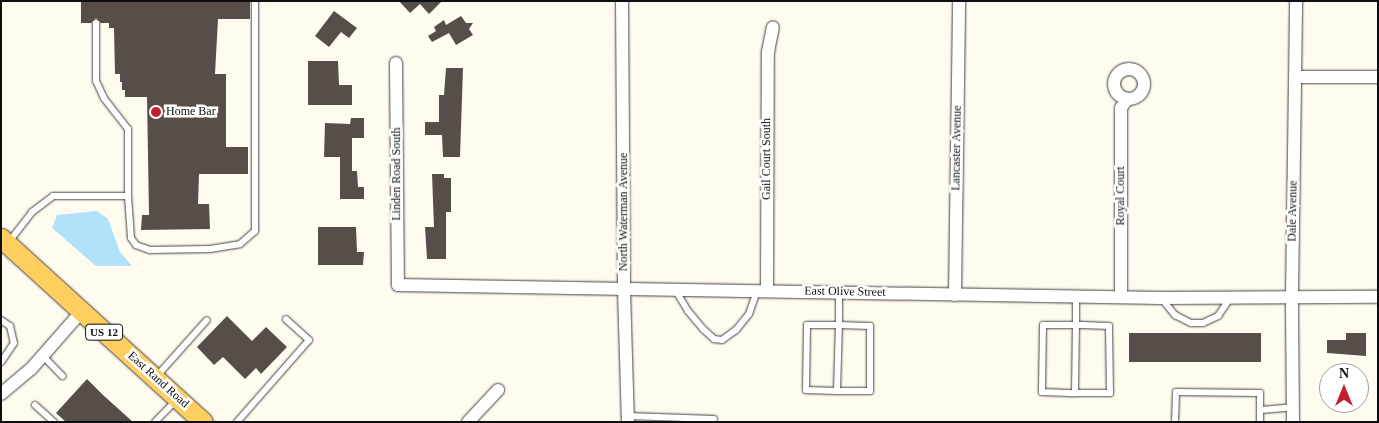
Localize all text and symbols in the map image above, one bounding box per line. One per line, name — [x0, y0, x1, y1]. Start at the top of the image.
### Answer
place label: Home Bar — [166, 105, 216, 119]
street label: Lancaster Avenue — [949, 105, 965, 191]
marker: Home Bar — [150, 106, 162, 118]
street label: Gail Court South — [760, 118, 774, 200]
street label: Linden Road South — [390, 127, 404, 221]
street label: North Waterman Avenue — [617, 152, 631, 272]
street label: Royal Court — [1114, 167, 1128, 225]
street label: Dale Avenue — [1285, 180, 1301, 242]
street label: East Olive Street — [804, 284, 886, 300]
road number: US 12 — [84, 324, 124, 341]
street label: East Rand Road — [124, 349, 192, 411]
north arrow — [1319, 363, 1369, 413]
text: N — [1339, 366, 1349, 381]

